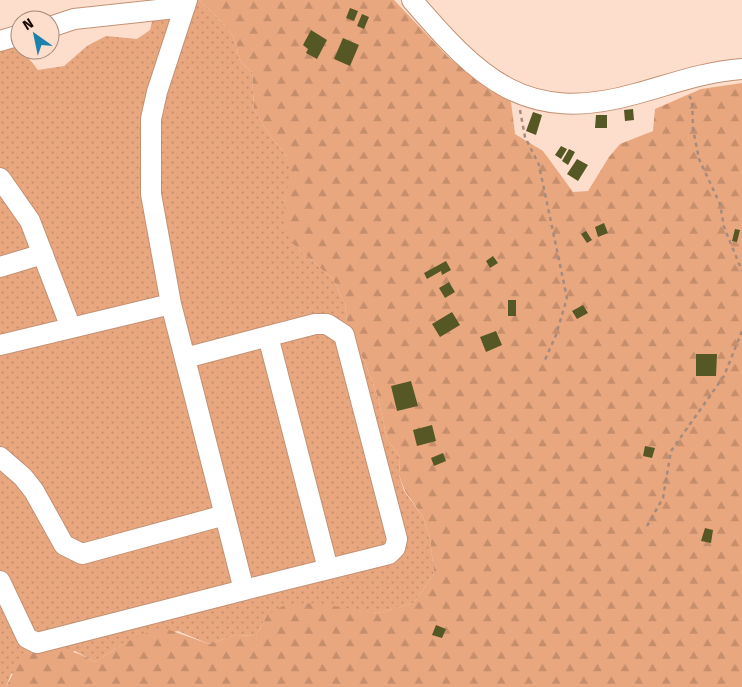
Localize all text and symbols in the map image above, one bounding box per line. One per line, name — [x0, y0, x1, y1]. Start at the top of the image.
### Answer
north arrow — [10, 10, 60, 60]
text: N — [20, 15, 37, 34]

